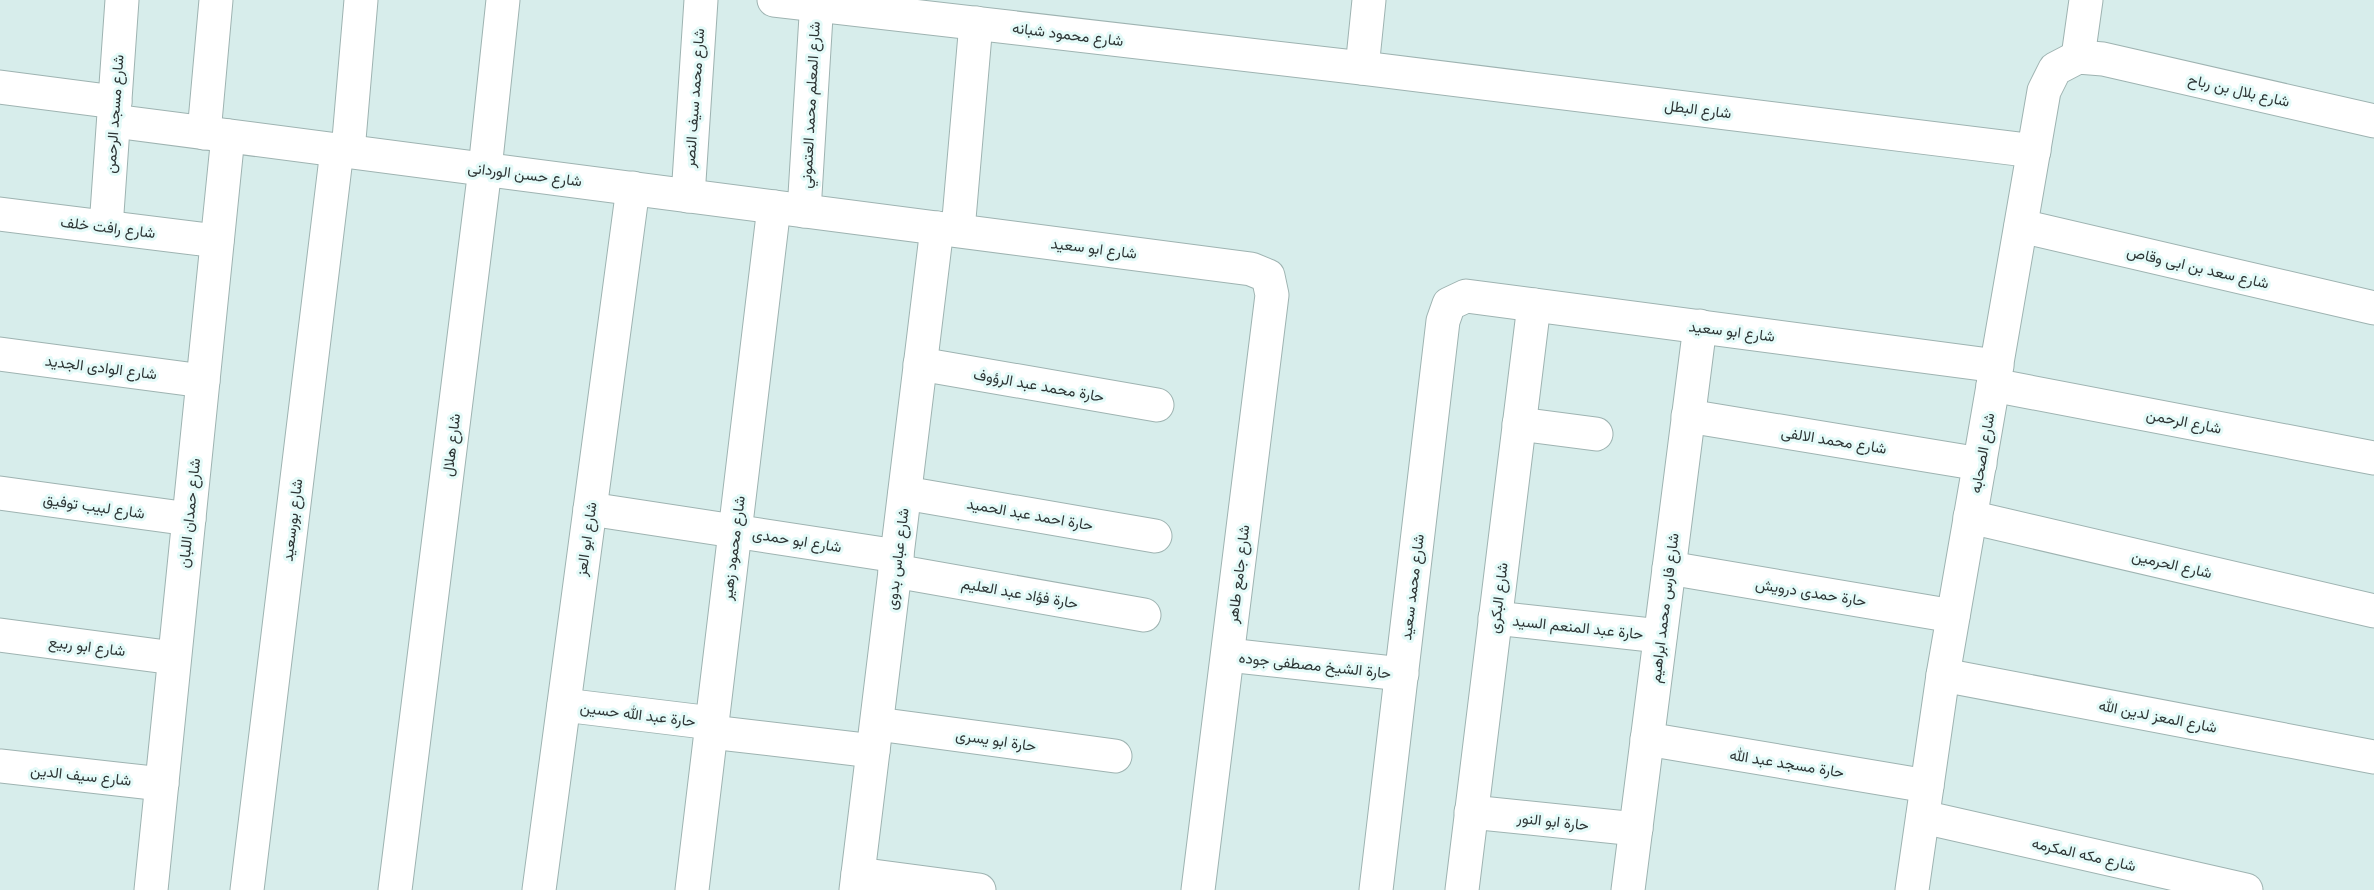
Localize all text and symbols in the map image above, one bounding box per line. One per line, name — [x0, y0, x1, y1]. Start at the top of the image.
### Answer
street label: شارع محمود شبانه — [1011, 17, 1125, 52]
street label: شارع المعلم محمد العتموني — [795, 21, 828, 189]
street label: شارع محمد سيف النصر — [679, 27, 710, 170]
street label: شارع مسجد الرحمن — [99, 54, 130, 174]
street label: شارع بلال بن رباح — [2186, 68, 2292, 113]
street label: شارع البطل — [1663, 94, 1733, 125]
street label: شارع حسن الوردانى — [467, 157, 583, 192]
street label: شارع رافت خلف — [59, 211, 157, 244]
street label: شارع ابو سعيد — [1050, 232, 1138, 265]
street label: شارع سعد بن ابى وقاص — [2125, 240, 2271, 295]
street label: شارع ابو سعيد — [1688, 315, 1776, 348]
street label: شارع الوادى الجديد — [44, 350, 158, 385]
street label: حارة محمد عبد الرؤوف — [972, 363, 1106, 407]
street label: شارع الرحمن — [2144, 403, 2224, 440]
street label: شارع الصحابه — [1965, 411, 2000, 495]
street label: شارع هلال — [437, 412, 466, 478]
street label: شارع محمد الالفى — [1780, 421, 1888, 460]
street label: شارع حمدان اللبان — [173, 457, 206, 569]
street label: شارع بورسعيد — [277, 477, 308, 563]
street label: شارع لبيب توفيق — [42, 488, 146, 525]
street label: حارة احمد عبد الحميد — [965, 493, 1095, 535]
street label: شارع محمود زهير — [716, 494, 751, 602]
street label: شارع ابو العز — [570, 500, 603, 579]
street label: شارع عباس بدوى — [880, 507, 915, 611]
street label: شارع ابو حمدى — [751, 523, 843, 558]
street label: شارع جامع طاهر — [1221, 523, 1255, 626]
street label: شارع فارس محمد ابراهيم — [1644, 532, 1685, 684]
street label: شارع محمد سعيد — [1395, 533, 1430, 641]
street label: شارع الحرمين — [2130, 545, 2214, 584]
street label: شارع البكرى — [1483, 561, 1514, 635]
street label: حارة فؤاد عبد العليم — [960, 572, 1080, 614]
street label: حارة حمدى درويش — [1754, 573, 1868, 611]
street label: حارة عبد المنعم السيد — [1512, 610, 1644, 644]
street label: شارع ابو ربيع — [47, 631, 127, 662]
street label: حارة الشيخ مصطفى جوده — [1238, 647, 1392, 684]
street label: شارع المعز لدين الله — [2097, 694, 2219, 739]
street label: حارة عبد الله حسين — [579, 696, 697, 732]
street label: حارة ابو يسرى — [954, 724, 1038, 756]
street label: حارة مسجد عبد الله — [1728, 744, 1846, 782]
street label: شارع سيف الدين — [29, 759, 133, 792]
street label: حارة ابو النور — [1515, 807, 1590, 835]
street label: شارع مكه المكرمه — [2030, 832, 2138, 877]

